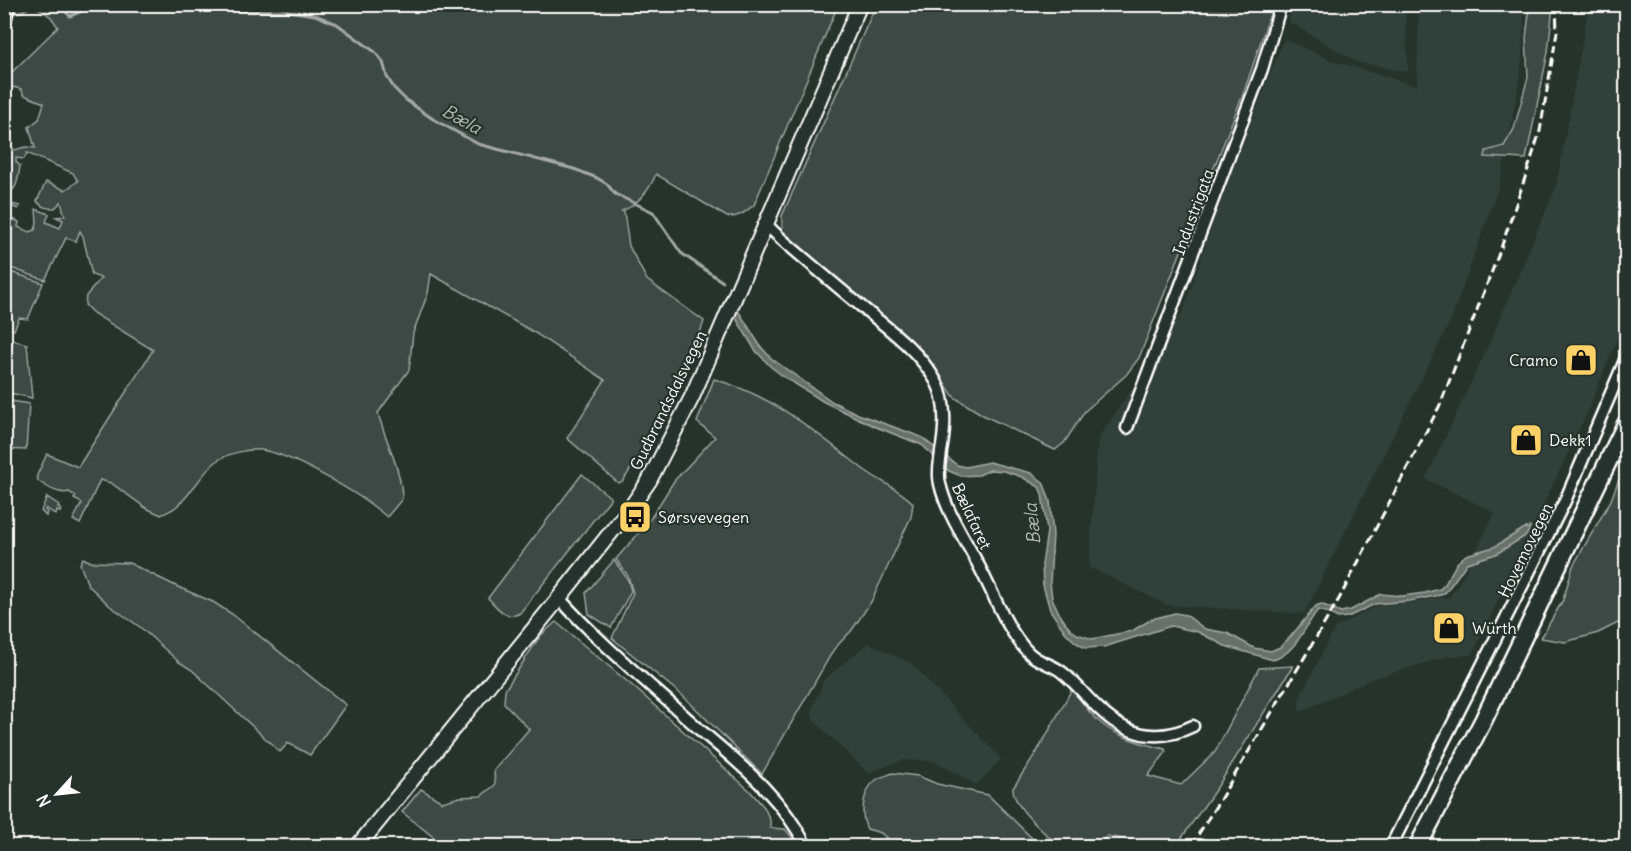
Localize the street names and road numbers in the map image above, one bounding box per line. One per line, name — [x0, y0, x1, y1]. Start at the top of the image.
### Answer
street label: Industrigata — [1168, 166, 1218, 258]
street label: Gudbrandsdalsvegen — [625, 327, 711, 473]
street label: Bælafaret — [948, 480, 996, 553]
street label: Hovemovegen — [1493, 499, 1557, 601]

